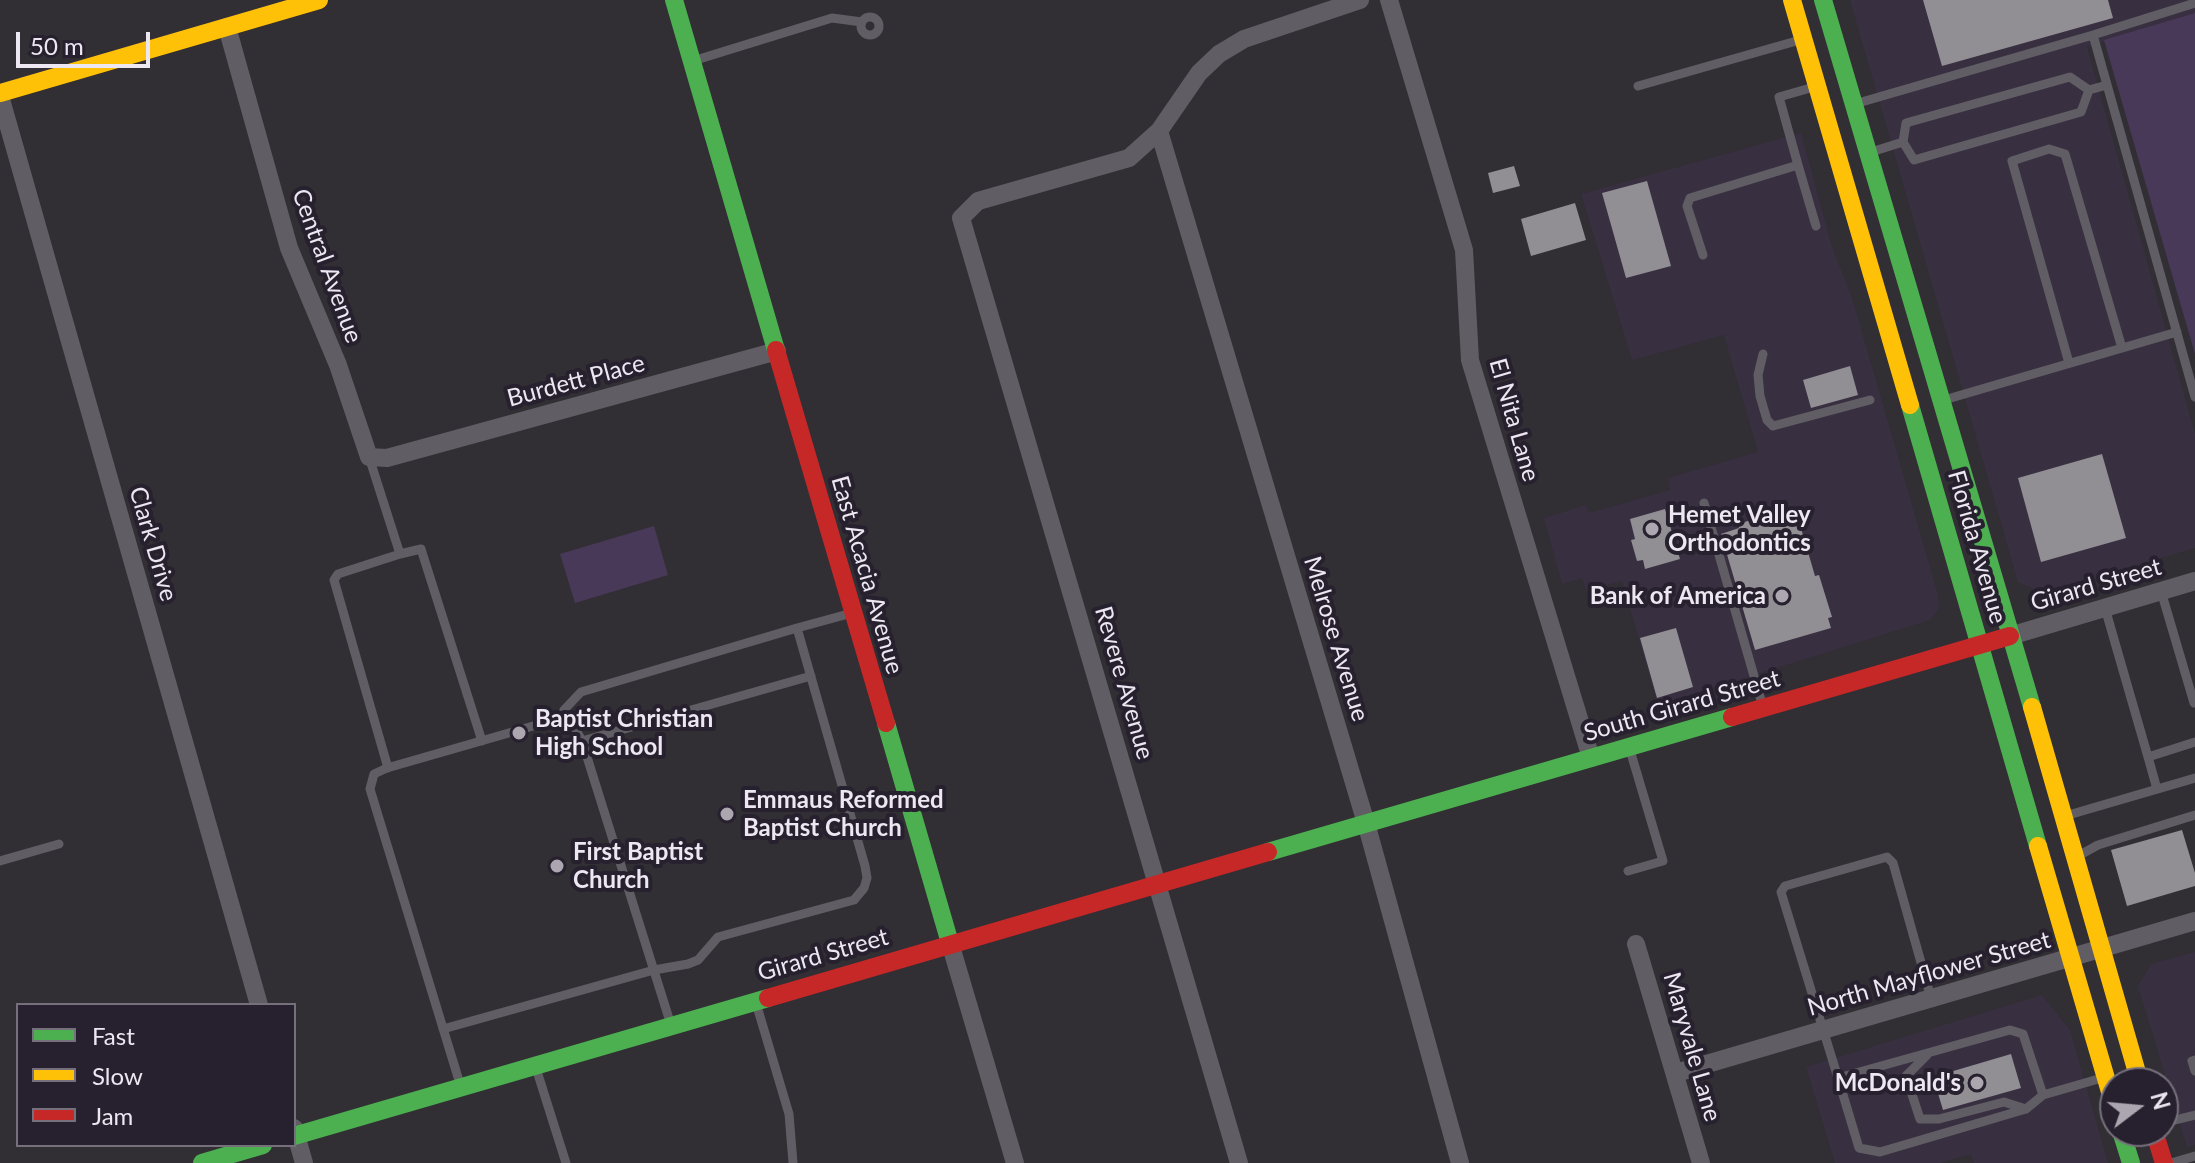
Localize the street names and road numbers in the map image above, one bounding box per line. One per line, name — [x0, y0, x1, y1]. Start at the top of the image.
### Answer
street label: Central Avenue — [286, 185, 368, 347]
street label: Burdett Place — [504, 349, 648, 413]
street label: El Nita Lane — [1483, 355, 1545, 485]
street label: Florida Avenue — [1941, 467, 2013, 627]
street label: East Acacia Avenue — [825, 473, 909, 677]
street label: Clark Drive — [123, 483, 183, 605]
street label: Melrose Avenue — [1297, 553, 1375, 725]
street label: Girard Street — [2027, 553, 2165, 617]
street label: Revere Avenue — [1088, 603, 1160, 763]
street label: South Girard Street — [1581, 664, 1783, 748]
street label: Girard Street — [754, 923, 892, 987]
street label: North Mayflower Street — [1804, 926, 2054, 1022]
street label: Maryvale Lane — [1657, 969, 1727, 1125]

